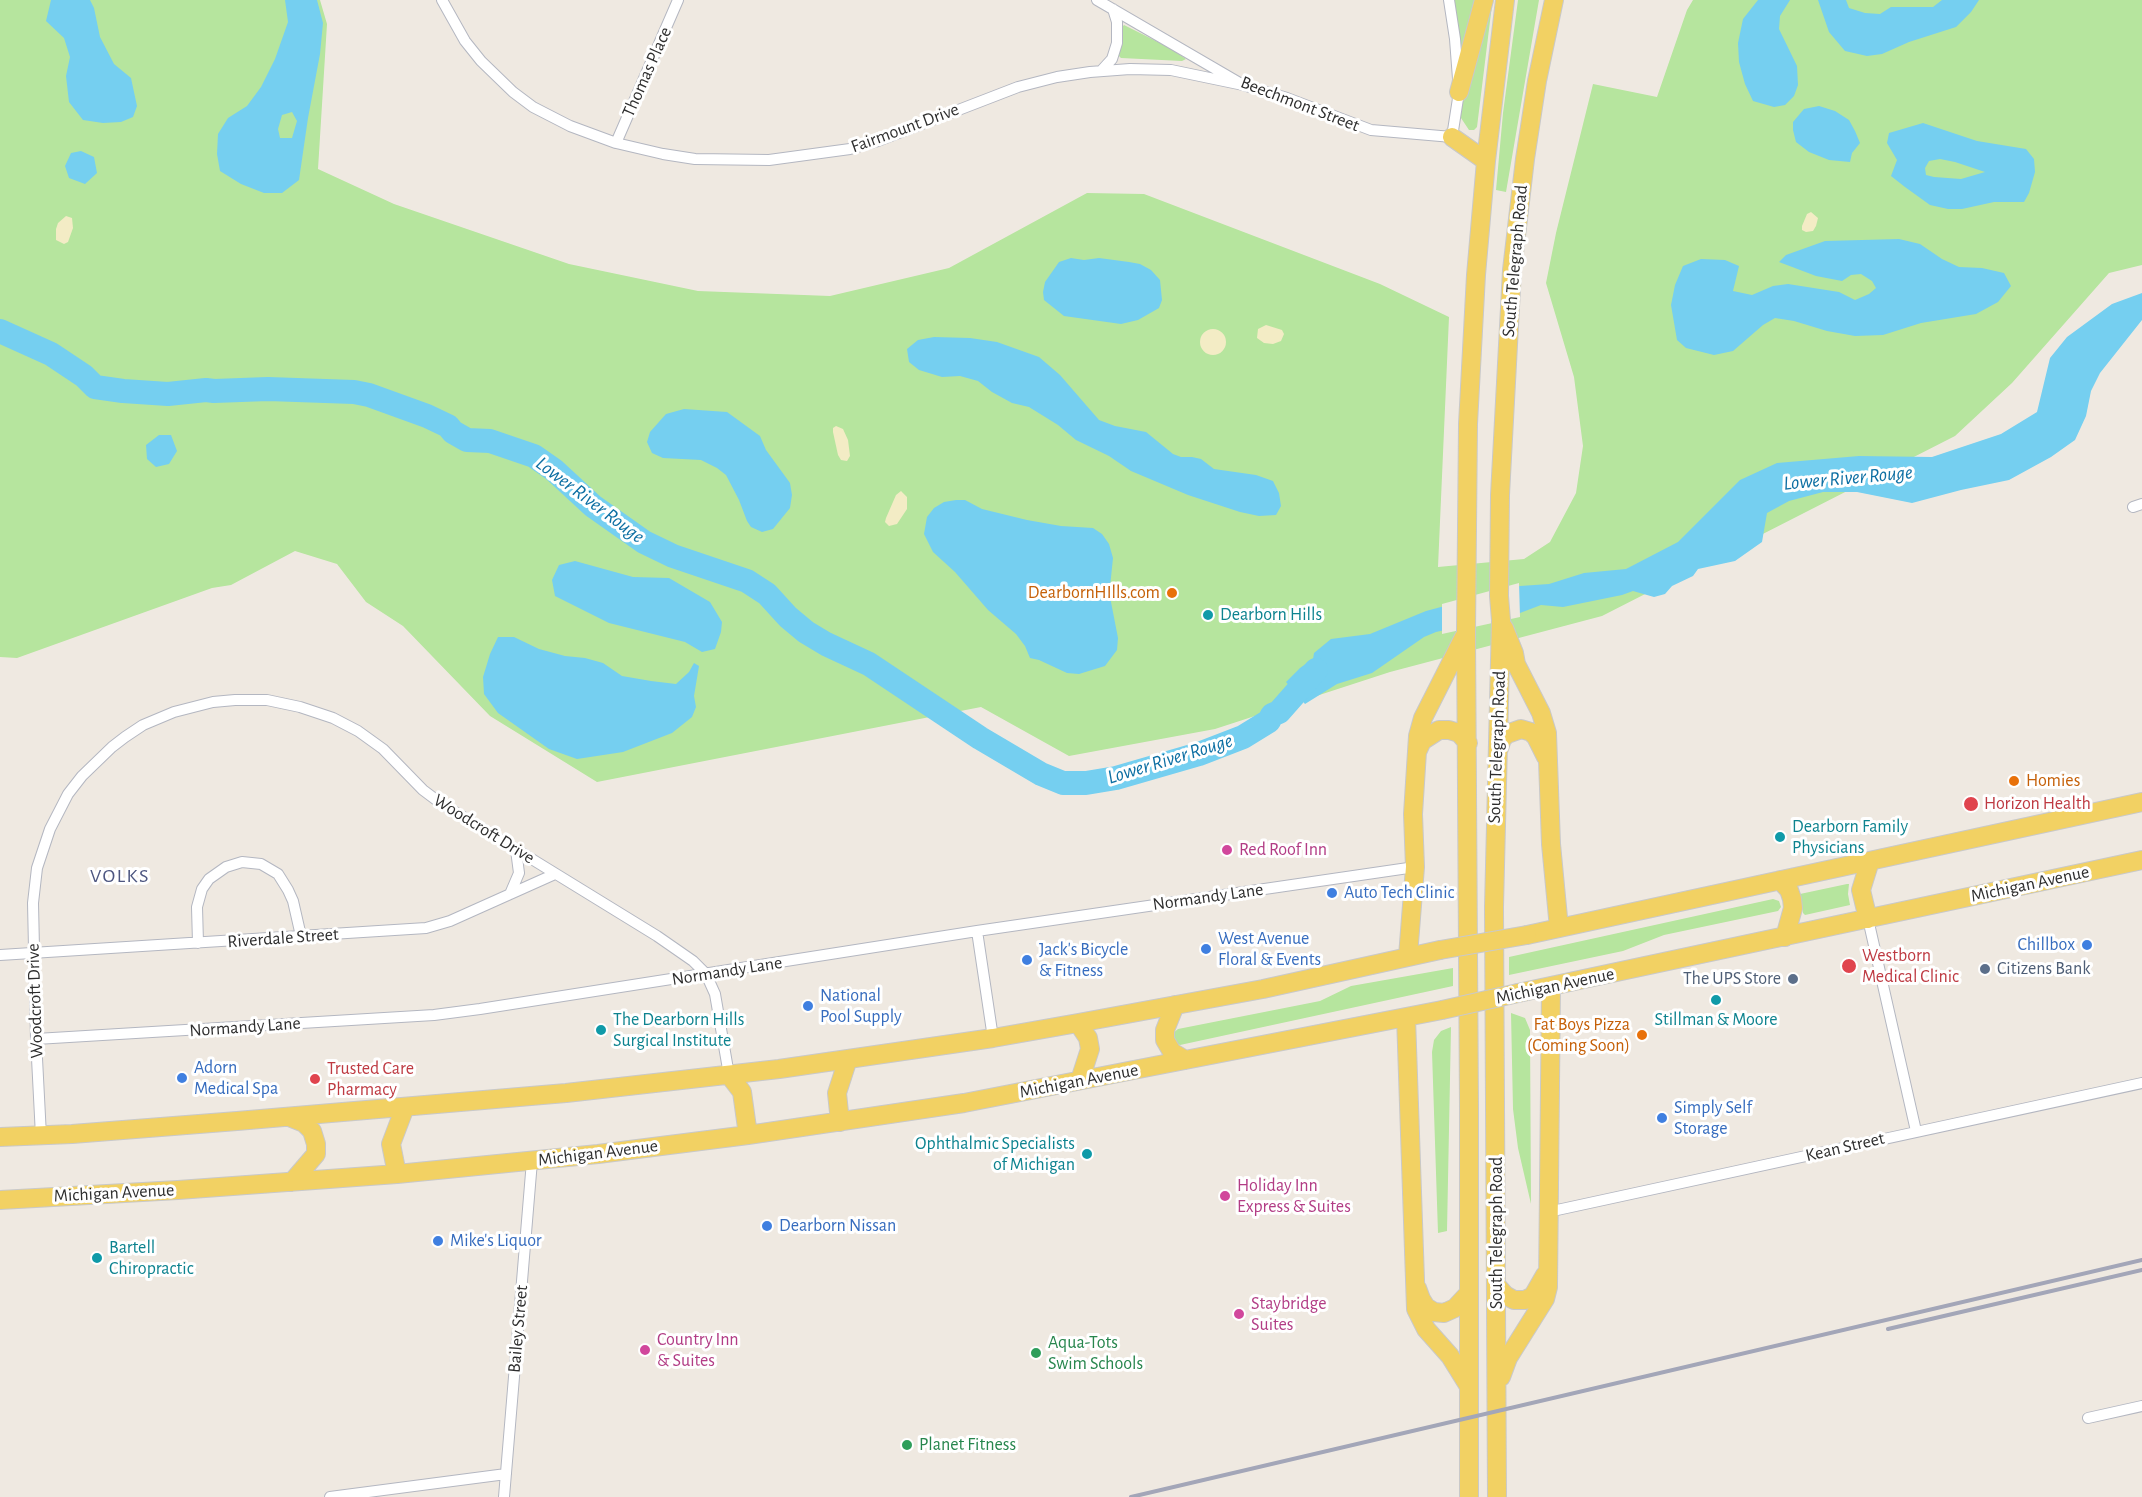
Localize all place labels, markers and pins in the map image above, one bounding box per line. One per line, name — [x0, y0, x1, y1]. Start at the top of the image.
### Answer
place label: DearbornHIlls.com — [1028, 582, 1160, 604]
marker: DearbornHIlls.com — [1165, 586, 1179, 600]
place label: Dearborn Hills — [1220, 604, 1322, 626]
marker: Dearborn Hills — [1201, 608, 1215, 622]
place label: Homies — [2026, 770, 2080, 792]
marker: Homies — [2007, 774, 2021, 788]
place label: Horizon Health — [1984, 793, 2091, 815]
marker: Horizon Health — [1962, 795, 1980, 813]
place label: Dearborn Family Physicians — [1792, 816, 1908, 858]
marker: Dearborn Family Physicians — [1773, 830, 1787, 844]
place label: Red Roof Inn — [1239, 839, 1327, 861]
marker: Red Roof Inn — [1220, 843, 1234, 857]
place label: Auto Tech Clinic — [1344, 882, 1454, 904]
marker: Auto Tech Clinic — [1325, 886, 1339, 900]
place label: West Avenue Floral & Events — [1218, 928, 1321, 970]
place label: Chillbox — [2017, 934, 2075, 956]
marker: Chillbox — [2080, 938, 2094, 952]
place label: Jack's Bicycle & Fitness — [1039, 939, 1128, 982]
marker: West Avenue Floral & Events — [1199, 942, 1213, 956]
place label: Westborn Medical Clinic — [1862, 945, 1959, 988]
marker: Jack's Bicycle & Fitness — [1020, 953, 1034, 967]
marker: Westborn Medical Clinic — [1840, 957, 1858, 975]
place label: Citizens Bank — [1997, 958, 2090, 980]
marker: Citizens Bank — [1978, 962, 1992, 976]
place label: The UPS Store — [1683, 968, 1781, 990]
marker: The UPS Store — [1786, 972, 1800, 986]
place label: National Pool Supply — [820, 985, 902, 1028]
marker: Stillman & Moore — [1709, 993, 1723, 1007]
marker: National Pool Supply — [801, 999, 815, 1013]
place label: The Dearborn Hills Surgical Institute — [613, 1009, 744, 1052]
place label: Stillman & Moore — [1654, 1009, 1778, 1031]
place label: Fat Boys Pizza (Coming Soon) — [1527, 1014, 1630, 1056]
marker: The Dearborn Hills Surgical Institute — [594, 1023, 608, 1037]
marker: Fat Boys Pizza (Coming Soon) — [1635, 1028, 1649, 1042]
place label: Adorn Medical Spa — [194, 1057, 278, 1100]
place label: Trusted Care Pharmacy — [327, 1058, 414, 1100]
marker: Adorn Medical Spa — [175, 1071, 189, 1085]
marker: Trusted Care Pharmacy — [308, 1072, 322, 1086]
place label: Simply Self Storage — [1674, 1097, 1752, 1140]
marker: Simply Self Storage — [1655, 1111, 1669, 1125]
place label: Ophthalmic Specialists of Michigan — [915, 1133, 1075, 1176]
marker: Ophthalmic Specialists of Michigan — [1080, 1147, 1094, 1161]
place label: Holiday Inn Express & Suites — [1237, 1175, 1351, 1218]
marker: Holiday Inn Express & Suites — [1218, 1189, 1232, 1203]
place label: Dearborn Nissan — [779, 1215, 896, 1237]
marker: Dearborn Nissan — [760, 1219, 774, 1233]
place label: Mike's Liquor — [450, 1230, 542, 1252]
marker: Mike's Liquor — [431, 1234, 445, 1248]
place label: Bartell Chiropractic — [109, 1237, 194, 1280]
marker: Bartell Chiropractic — [90, 1251, 104, 1265]
place label: Staybridge Suites — [1251, 1293, 1327, 1336]
marker: Staybridge Suites — [1232, 1307, 1246, 1321]
place label: Country Inn & Suites — [657, 1329, 739, 1372]
place label: Aqua-Tots Swim Schools — [1048, 1332, 1143, 1374]
marker: Country Inn & Suites — [638, 1343, 652, 1357]
marker: Aqua-Tots Swim Schools — [1029, 1346, 1043, 1360]
place label: Planet Fitness — [919, 1434, 1016, 1456]
marker: Planet Fitness — [900, 1438, 914, 1452]

